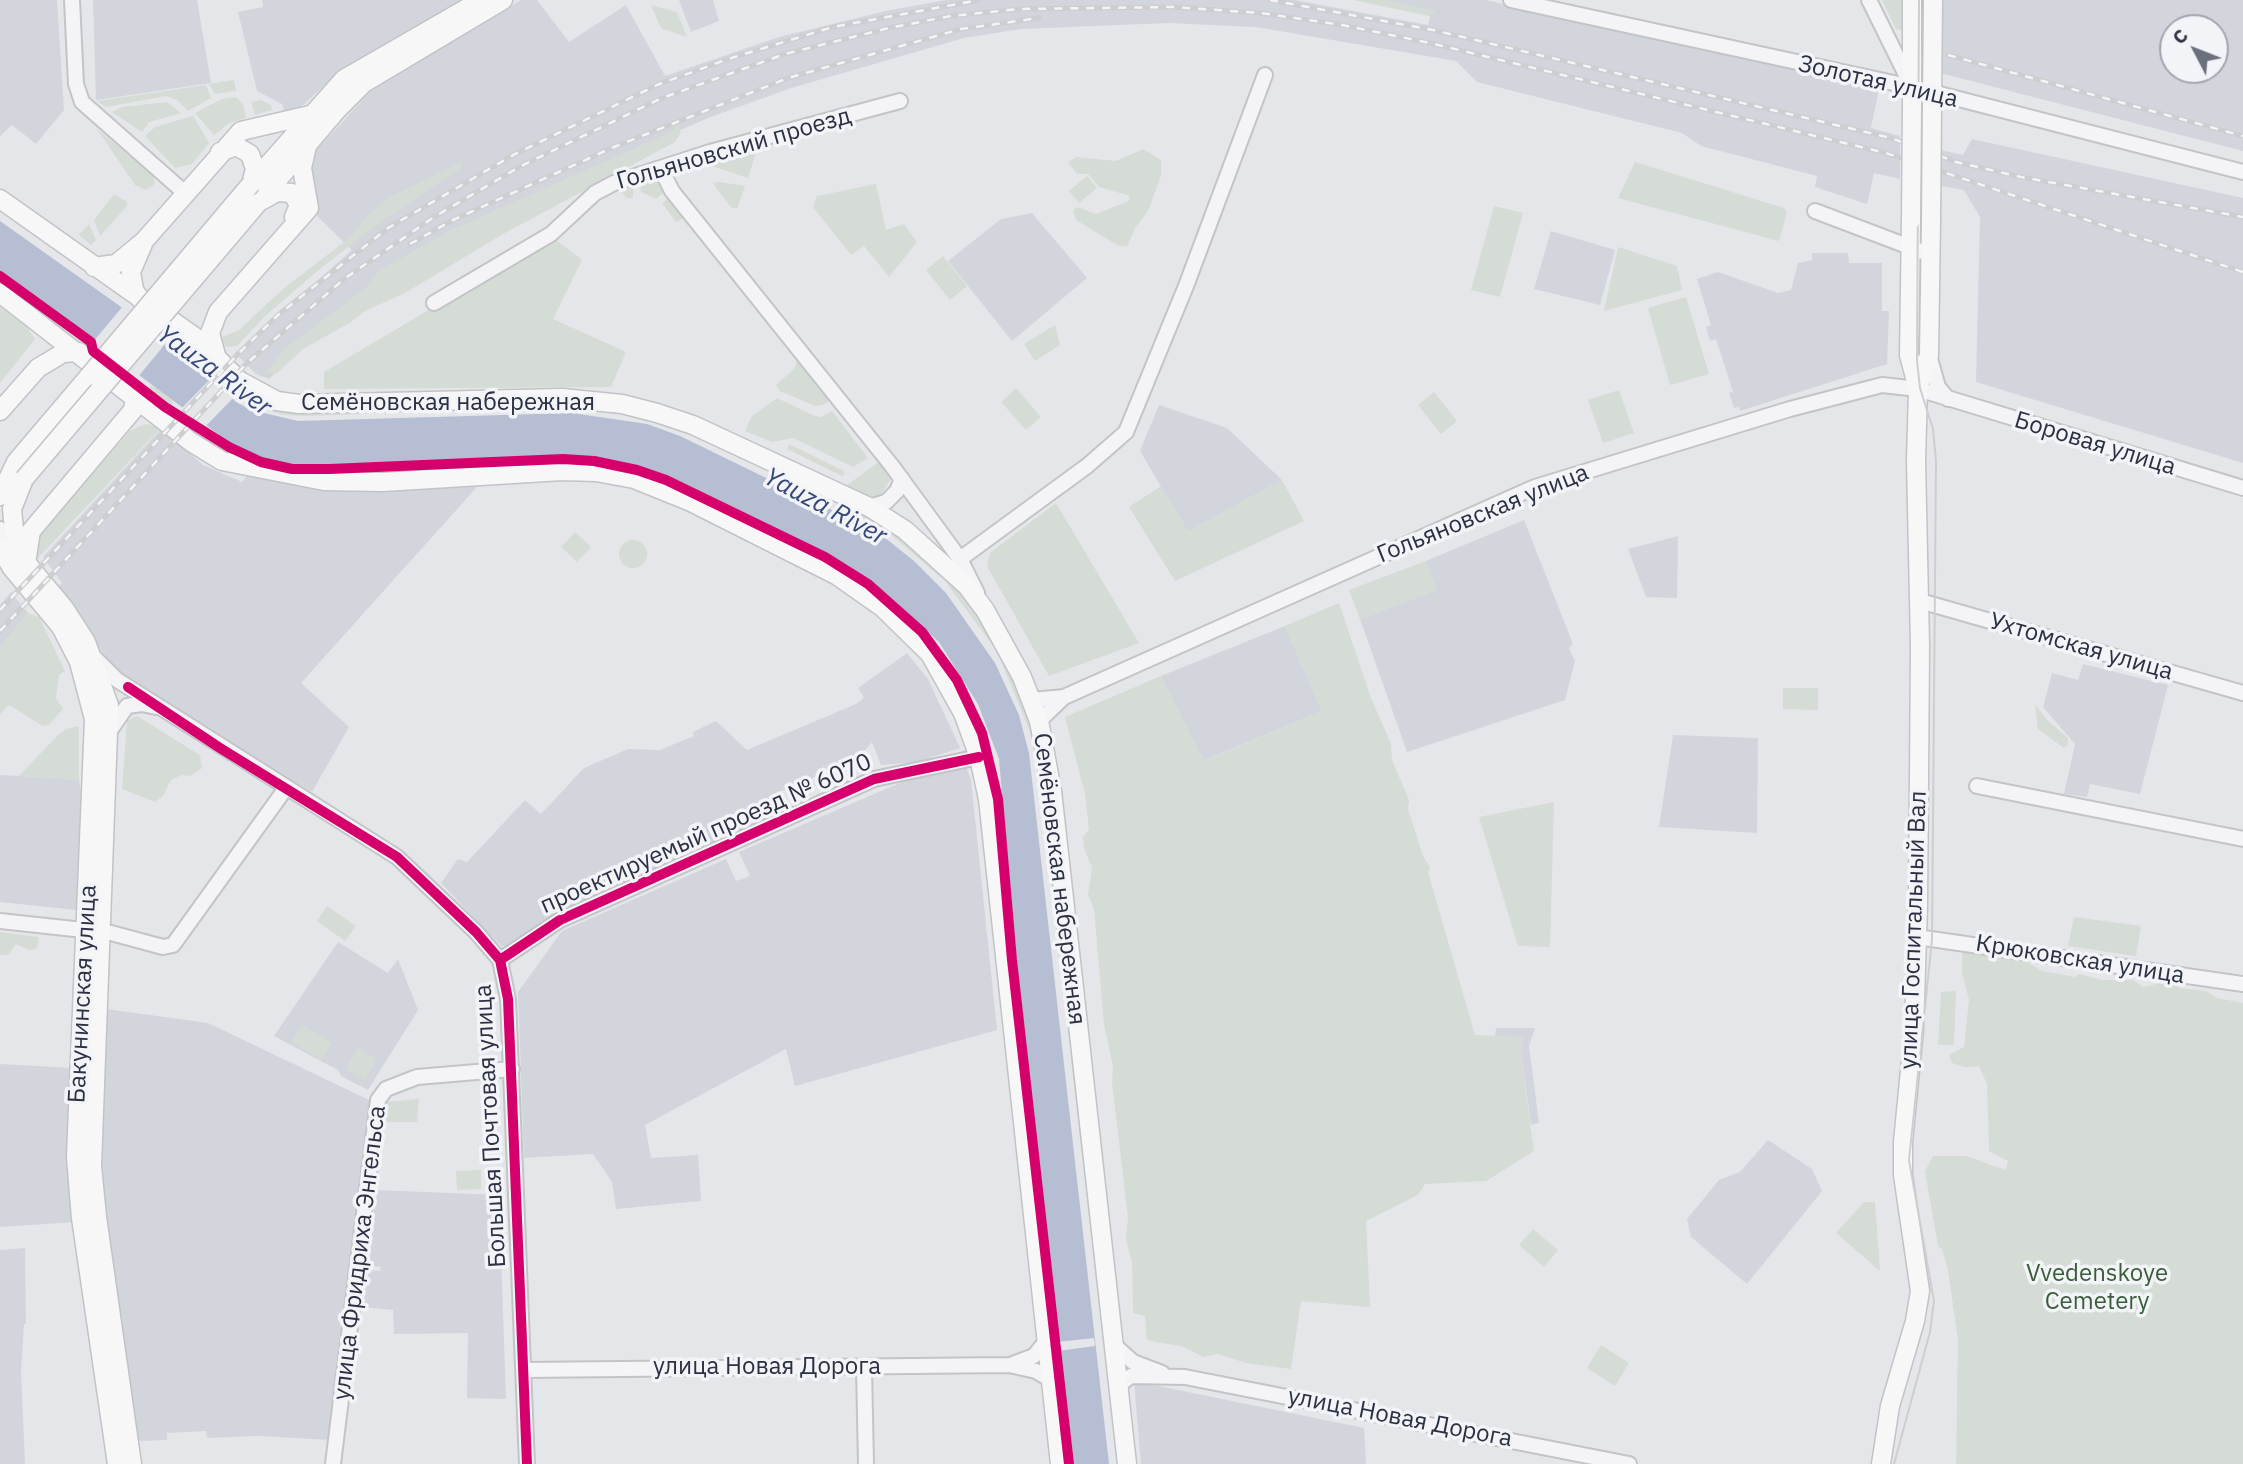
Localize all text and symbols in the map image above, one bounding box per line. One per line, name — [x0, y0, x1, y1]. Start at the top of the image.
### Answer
north arrow — [2159, 14, 2229, 84]
text: С — [2167, 24, 2193, 49]
street label: Золотая улица — [1795, 50, 1961, 114]
street label: Гольяновский проезд — [613, 102, 855, 196]
water label: Yauza River — [150, 319, 278, 423]
street label: Семёновская набережная — [301, 389, 595, 417]
street label: Боровая улица — [2011, 406, 2179, 482]
street label: Гольяновская улица — [1373, 458, 1593, 570]
water label: Yauza River — [758, 462, 892, 552]
street label: Ухтомская улица — [1986, 607, 2176, 687]
street label: Семёновская набережная — [1027, 731, 1091, 1027]
street label: проектируемый проезд № 6070 — [536, 748, 876, 920]
street label: улица Госпитальный Вал — [1895, 790, 1933, 1070]
street label: Бакунинская улица — [63, 884, 103, 1104]
street label: Крюковская улица — [1974, 929, 2186, 991]
street label: Большая Почтовая улица — [469, 984, 513, 1268]
street label: улица Фридриха Энгельса — [328, 1104, 392, 1402]
park label: Vvedenskoye Cemetery — [2026, 1260, 2168, 1316]
street label: улица Новая Дорога — [653, 1353, 881, 1381]
street label: улица Новая Дорога — [1285, 1382, 1515, 1454]

